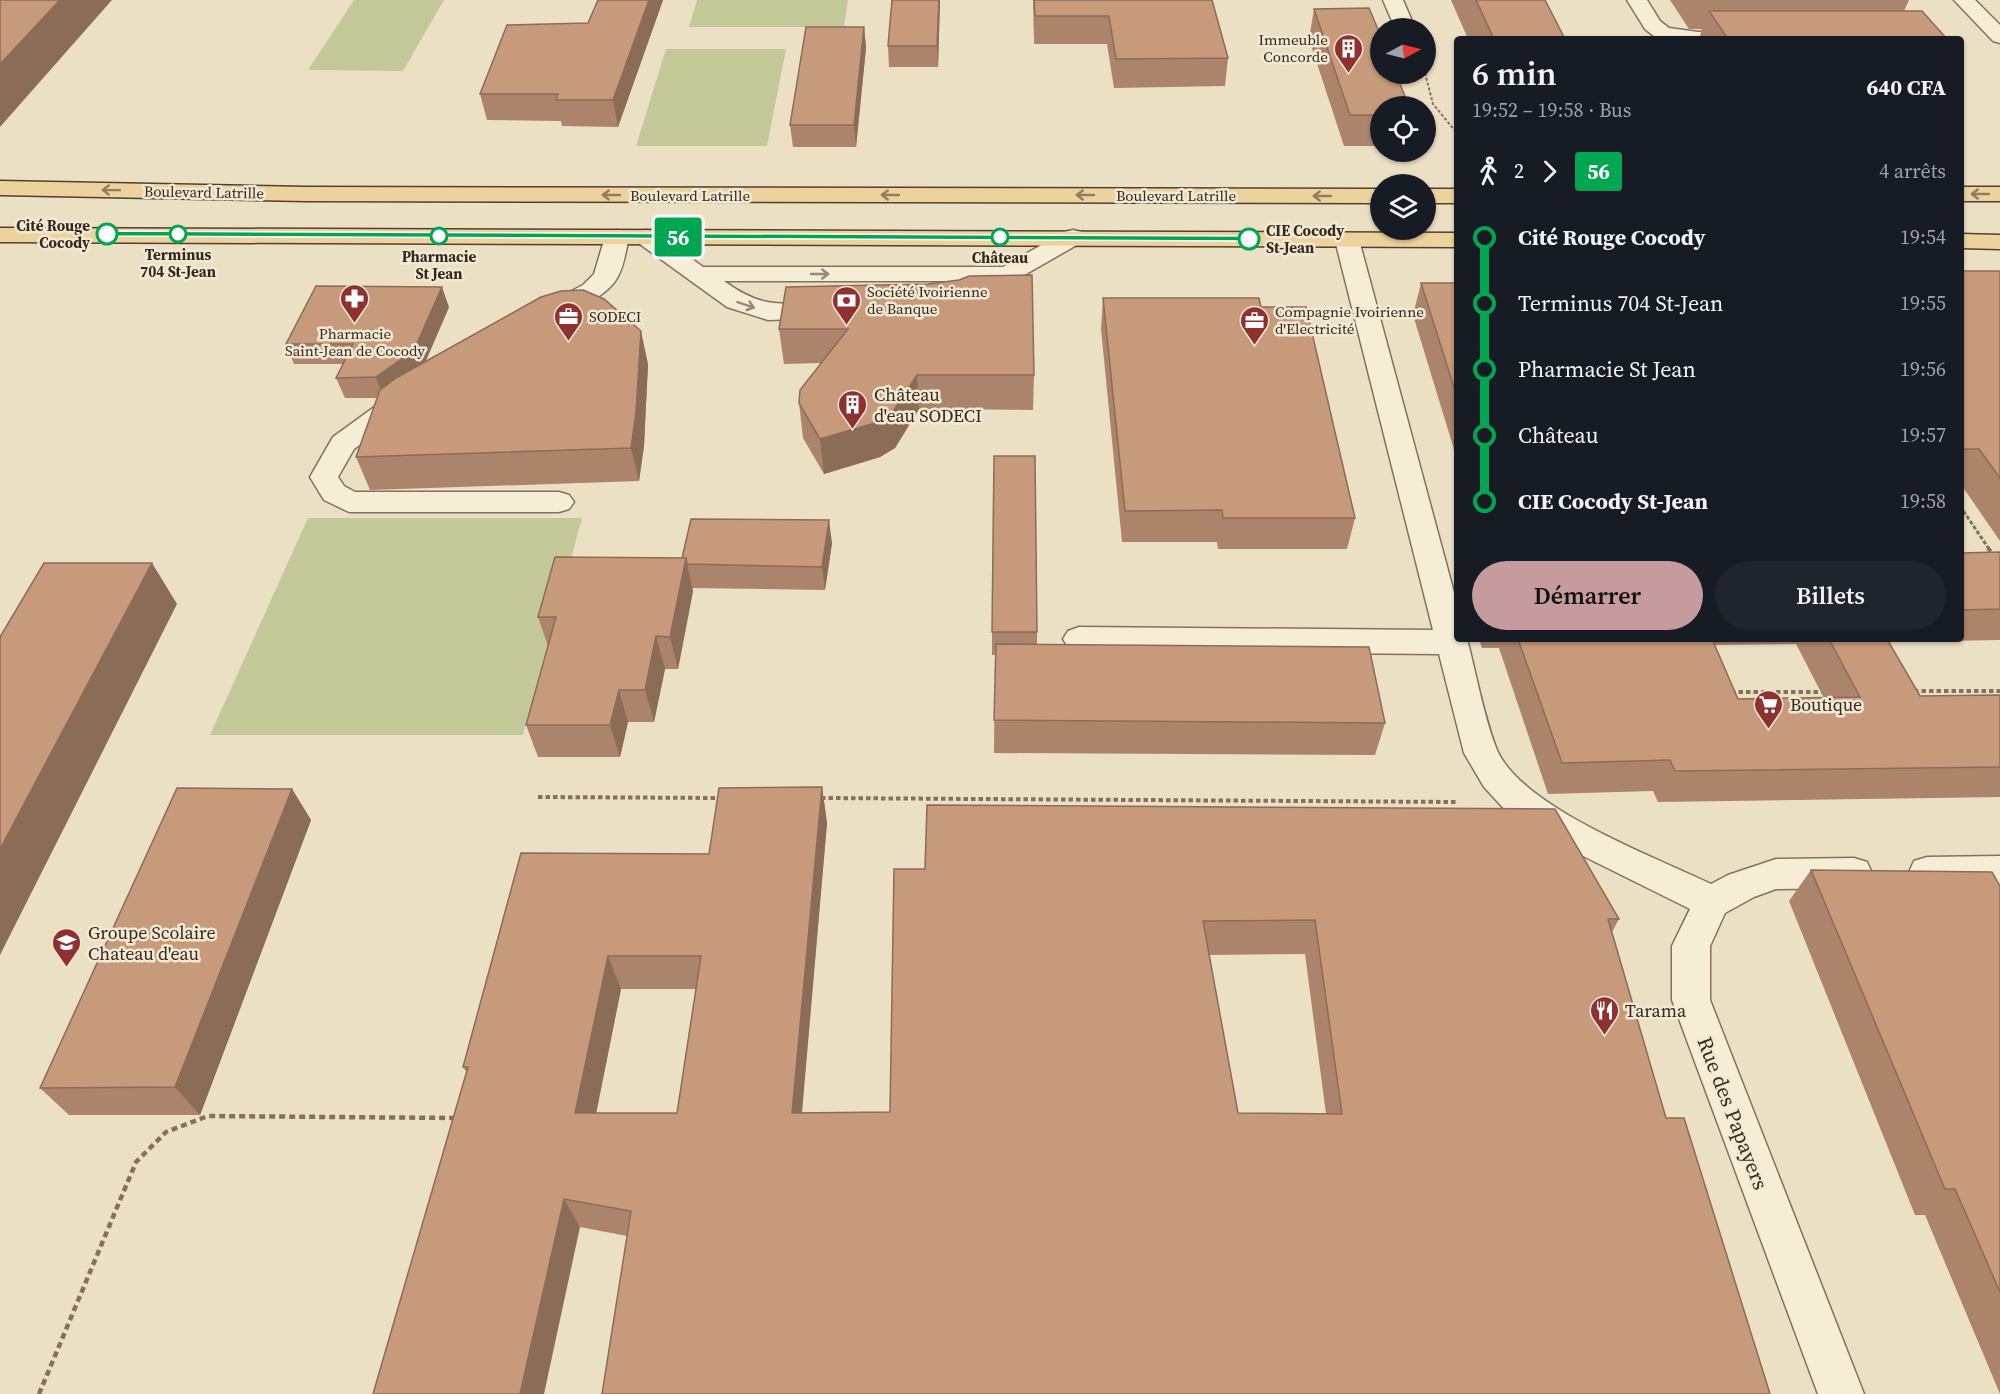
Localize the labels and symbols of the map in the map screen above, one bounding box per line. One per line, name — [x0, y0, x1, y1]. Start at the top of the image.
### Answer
north arrow — [1370, 18, 1436, 84]
place label: Immeuble Concorde — [1258, 29, 1328, 67]
building icon: Immeuble Concorde — [1333, 32, 1365, 74]
street label: Boulevard Latrille — [144, 180, 265, 204]
one-way arrow — [101, 184, 121, 196]
street label: Boulevard Latrille — [630, 185, 750, 206]
street label: Boulevard Latrille — [1116, 185, 1236, 206]
one-way arrow — [1971, 188, 1991, 200]
one-way arrow — [601, 189, 621, 201]
one-way arrow — [880, 189, 900, 201]
one-way arrow — [1075, 189, 1095, 201]
one-way arrow — [1312, 190, 1332, 202]
place label: Cité Rouge Cocody — [16, 215, 90, 253]
line badge: 56 — [651, 218, 705, 256]
place label: CIE Cocody St-Jean — [1266, 220, 1344, 258]
marker: Cité Rouge Cocody — [96, 223, 118, 245]
marker: Terminus 704 St-Jean — [169, 225, 187, 243]
marker: Pharmacie St Jean — [430, 227, 448, 245]
marker: Château — [991, 228, 1009, 246]
marker: CIE Cocody St-Jean — [1238, 228, 1260, 250]
place label: Terminus 704 St-Jean — [140, 244, 216, 282]
place label: Pharmacie St Jean — [402, 246, 477, 284]
place label: Château — [972, 247, 1028, 268]
one-way arrow — [809, 268, 829, 280]
place label: Société Ivoirienne de Banque — [867, 281, 988, 319]
pharmacy icon: Pharmacie Saint-Jean de Cocody — [339, 282, 371, 324]
bank icon: Société Ivoirienne de Banque — [830, 284, 862, 326]
office icon: SODECI — [552, 300, 584, 342]
one-way arrow — [736, 301, 755, 312]
place label: Compagnie Ivoirienne d'Electricité — [1275, 301, 1424, 339]
office icon: Compagnie Ivoirienne d'Electricité — [1238, 304, 1270, 346]
place label: SODECI — [589, 306, 641, 327]
place label: Pharmacie Saint-Jean de Cocody — [285, 323, 425, 361]
place label: Château d'eau SODECI — [874, 382, 982, 428]
building icon: Château d'eau SODECI — [837, 388, 869, 430]
supermarket icon: Boutique — [1753, 688, 1785, 730]
place label: Boutique — [1790, 692, 1862, 717]
place label: Groupe Scolaire Chateau d'eau — [88, 920, 216, 966]
school or university icon: Groupe Scolaire Chateau d'eau — [51, 926, 83, 968]
restaurant icon: Tarama — [1588, 994, 1620, 1036]
place label: Tarama — [1625, 998, 1687, 1023]
street label: Rue des Papayers — [1690, 1032, 1776, 1194]

